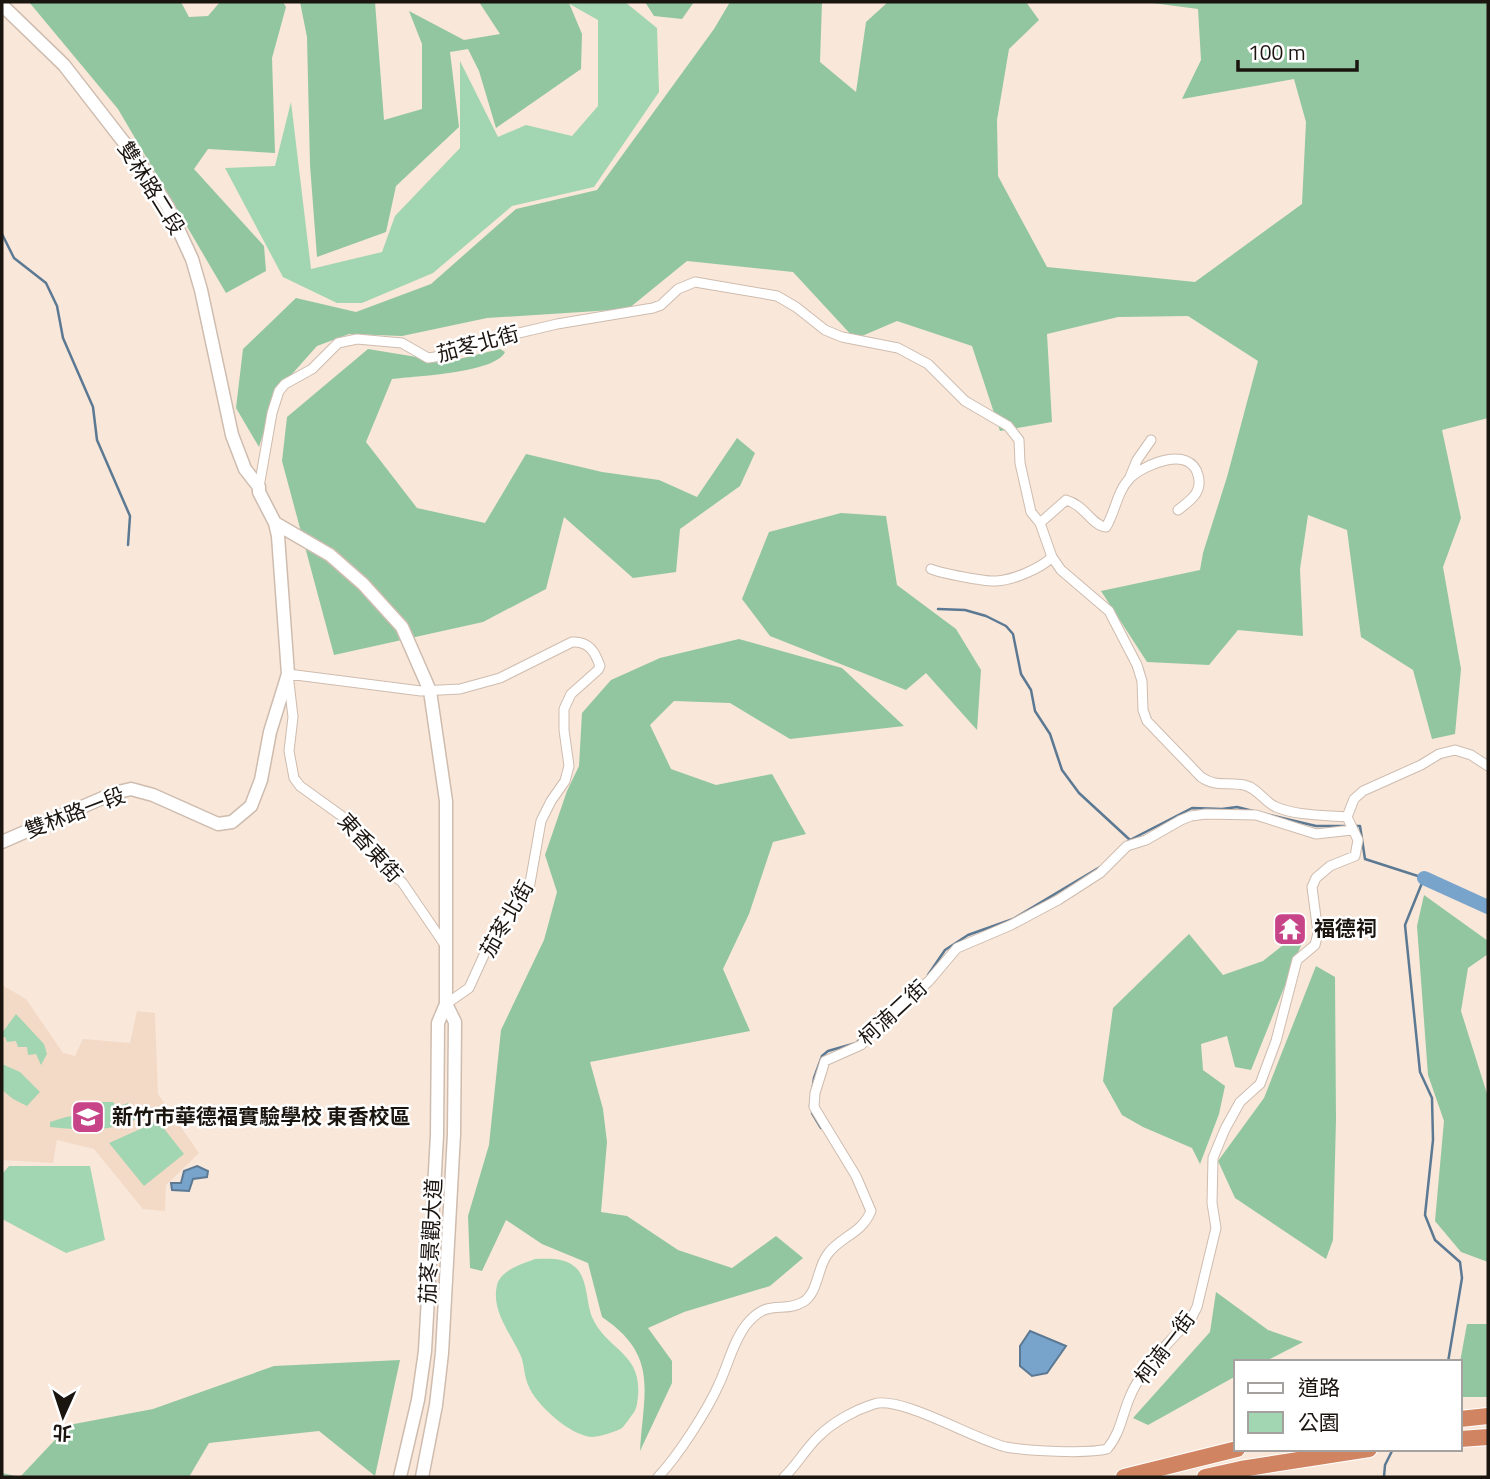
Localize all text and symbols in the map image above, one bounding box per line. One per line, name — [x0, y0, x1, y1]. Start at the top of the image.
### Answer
scale bar — [1238, 28, 1357, 72]
text: 100 m — [1248, 36, 1305, 68]
street label: 雙林路二段 — [110, 134, 193, 240]
street label: 茄苳北街 — [433, 317, 522, 369]
street label: 雙林路一段 — [20, 778, 129, 846]
street label: 東香東街 — [331, 805, 411, 889]
street label: 茄苳北街 — [471, 874, 541, 963]
temple icon: 福德祠 — [1271, 910, 1309, 948]
place label: 福德祠 — [1314, 912, 1377, 944]
street label: 柯湳二街 — [851, 972, 934, 1053]
school or university icon: 新竹市華德福實驗學校 東香校區 — [69, 1098, 107, 1136]
place label: 新竹市華德福實驗學校 東香校區 — [112, 1100, 411, 1132]
street label: 茄苳景觀大道 — [411, 1177, 449, 1305]
street label: 柯湳一街 — [1126, 1304, 1202, 1391]
legend — [1234, 1360, 1462, 1451]
text: 道路 — [1298, 1371, 1340, 1403]
north arrow — [28, 1381, 98, 1451]
text: 公園 — [1298, 1406, 1340, 1438]
text: 北 — [52, 1418, 72, 1448]

